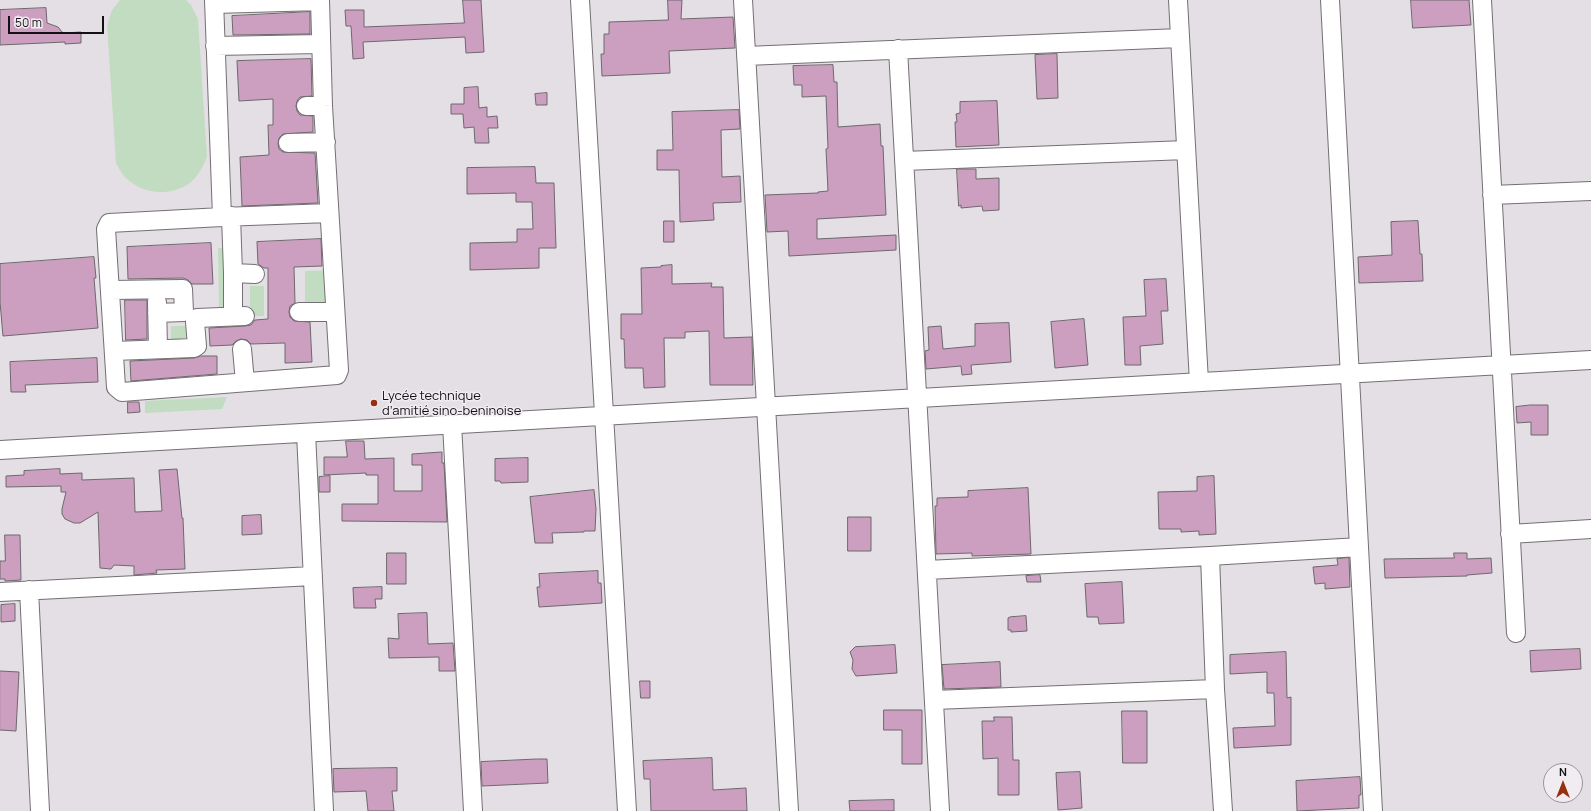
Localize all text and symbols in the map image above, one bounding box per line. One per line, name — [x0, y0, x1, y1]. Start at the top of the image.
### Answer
scale bar — [10, 8, 106, 34]
text: 50 m — [15, 14, 42, 31]
place label: Lycée technique d’amitié sino-beninoise — [382, 388, 521, 419]
marker: Lycée technique d’amitié sino-beninoise — [369, 398, 379, 408]
north arrow — [1543, 763, 1583, 803]
text: N — [1559, 764, 1567, 779]

